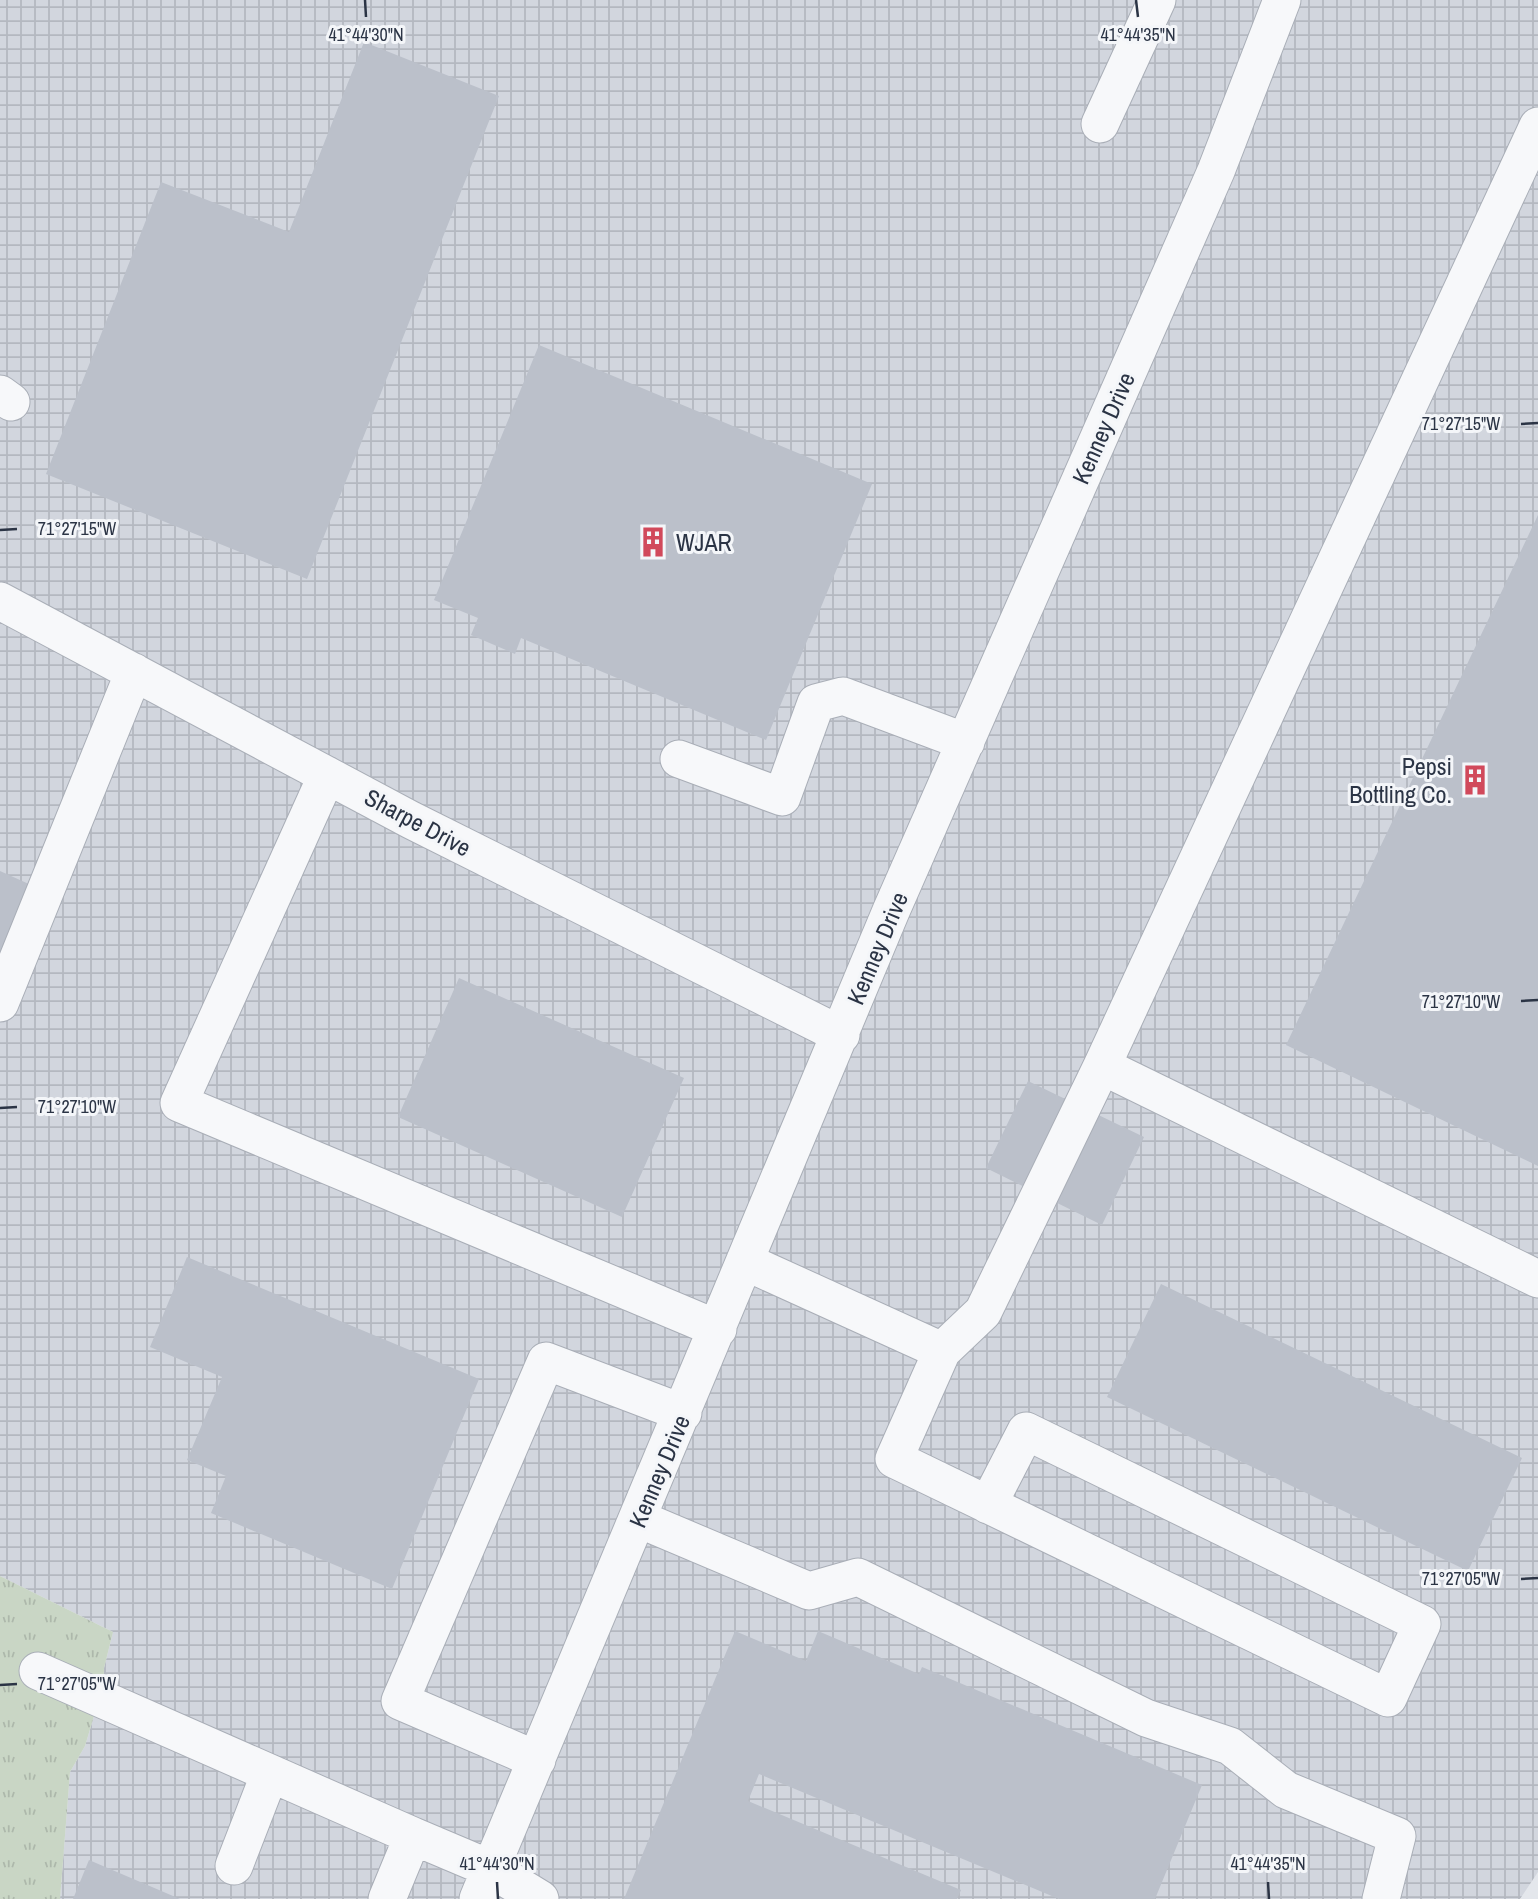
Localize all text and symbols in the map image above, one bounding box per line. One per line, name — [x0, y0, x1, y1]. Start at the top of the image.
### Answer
text: 41°44'30"N — [328, 22, 404, 47]
text: 41°44'35"N — [1100, 22, 1176, 47]
street label: Kenney Drive — [1064, 367, 1142, 489]
text: 71°27'15"W — [1422, 411, 1500, 436]
text: 71°27'15"W — [38, 516, 116, 541]
building icon: WJAR — [636, 525, 670, 559]
place label: WJAR — [676, 526, 732, 558]
place label: Pepsi Bottling Co. — [1349, 750, 1452, 810]
building icon: Pepsi Bottling Co. — [1458, 763, 1492, 797]
street label: Sharpe Drive — [359, 781, 477, 863]
street label: Kenney Drive — [839, 887, 915, 1009]
text: 71°27'10"W — [1422, 989, 1500, 1014]
text: 71°27'10"W — [38, 1094, 116, 1119]
street label: Kenney Drive — [621, 1410, 697, 1532]
text: 71°27'05"W — [1422, 1566, 1500, 1591]
text: 71°27'05"W — [38, 1671, 116, 1696]
text: 41°44'30"N — [459, 1851, 535, 1876]
text: 41°44'35"N — [1230, 1851, 1306, 1876]

